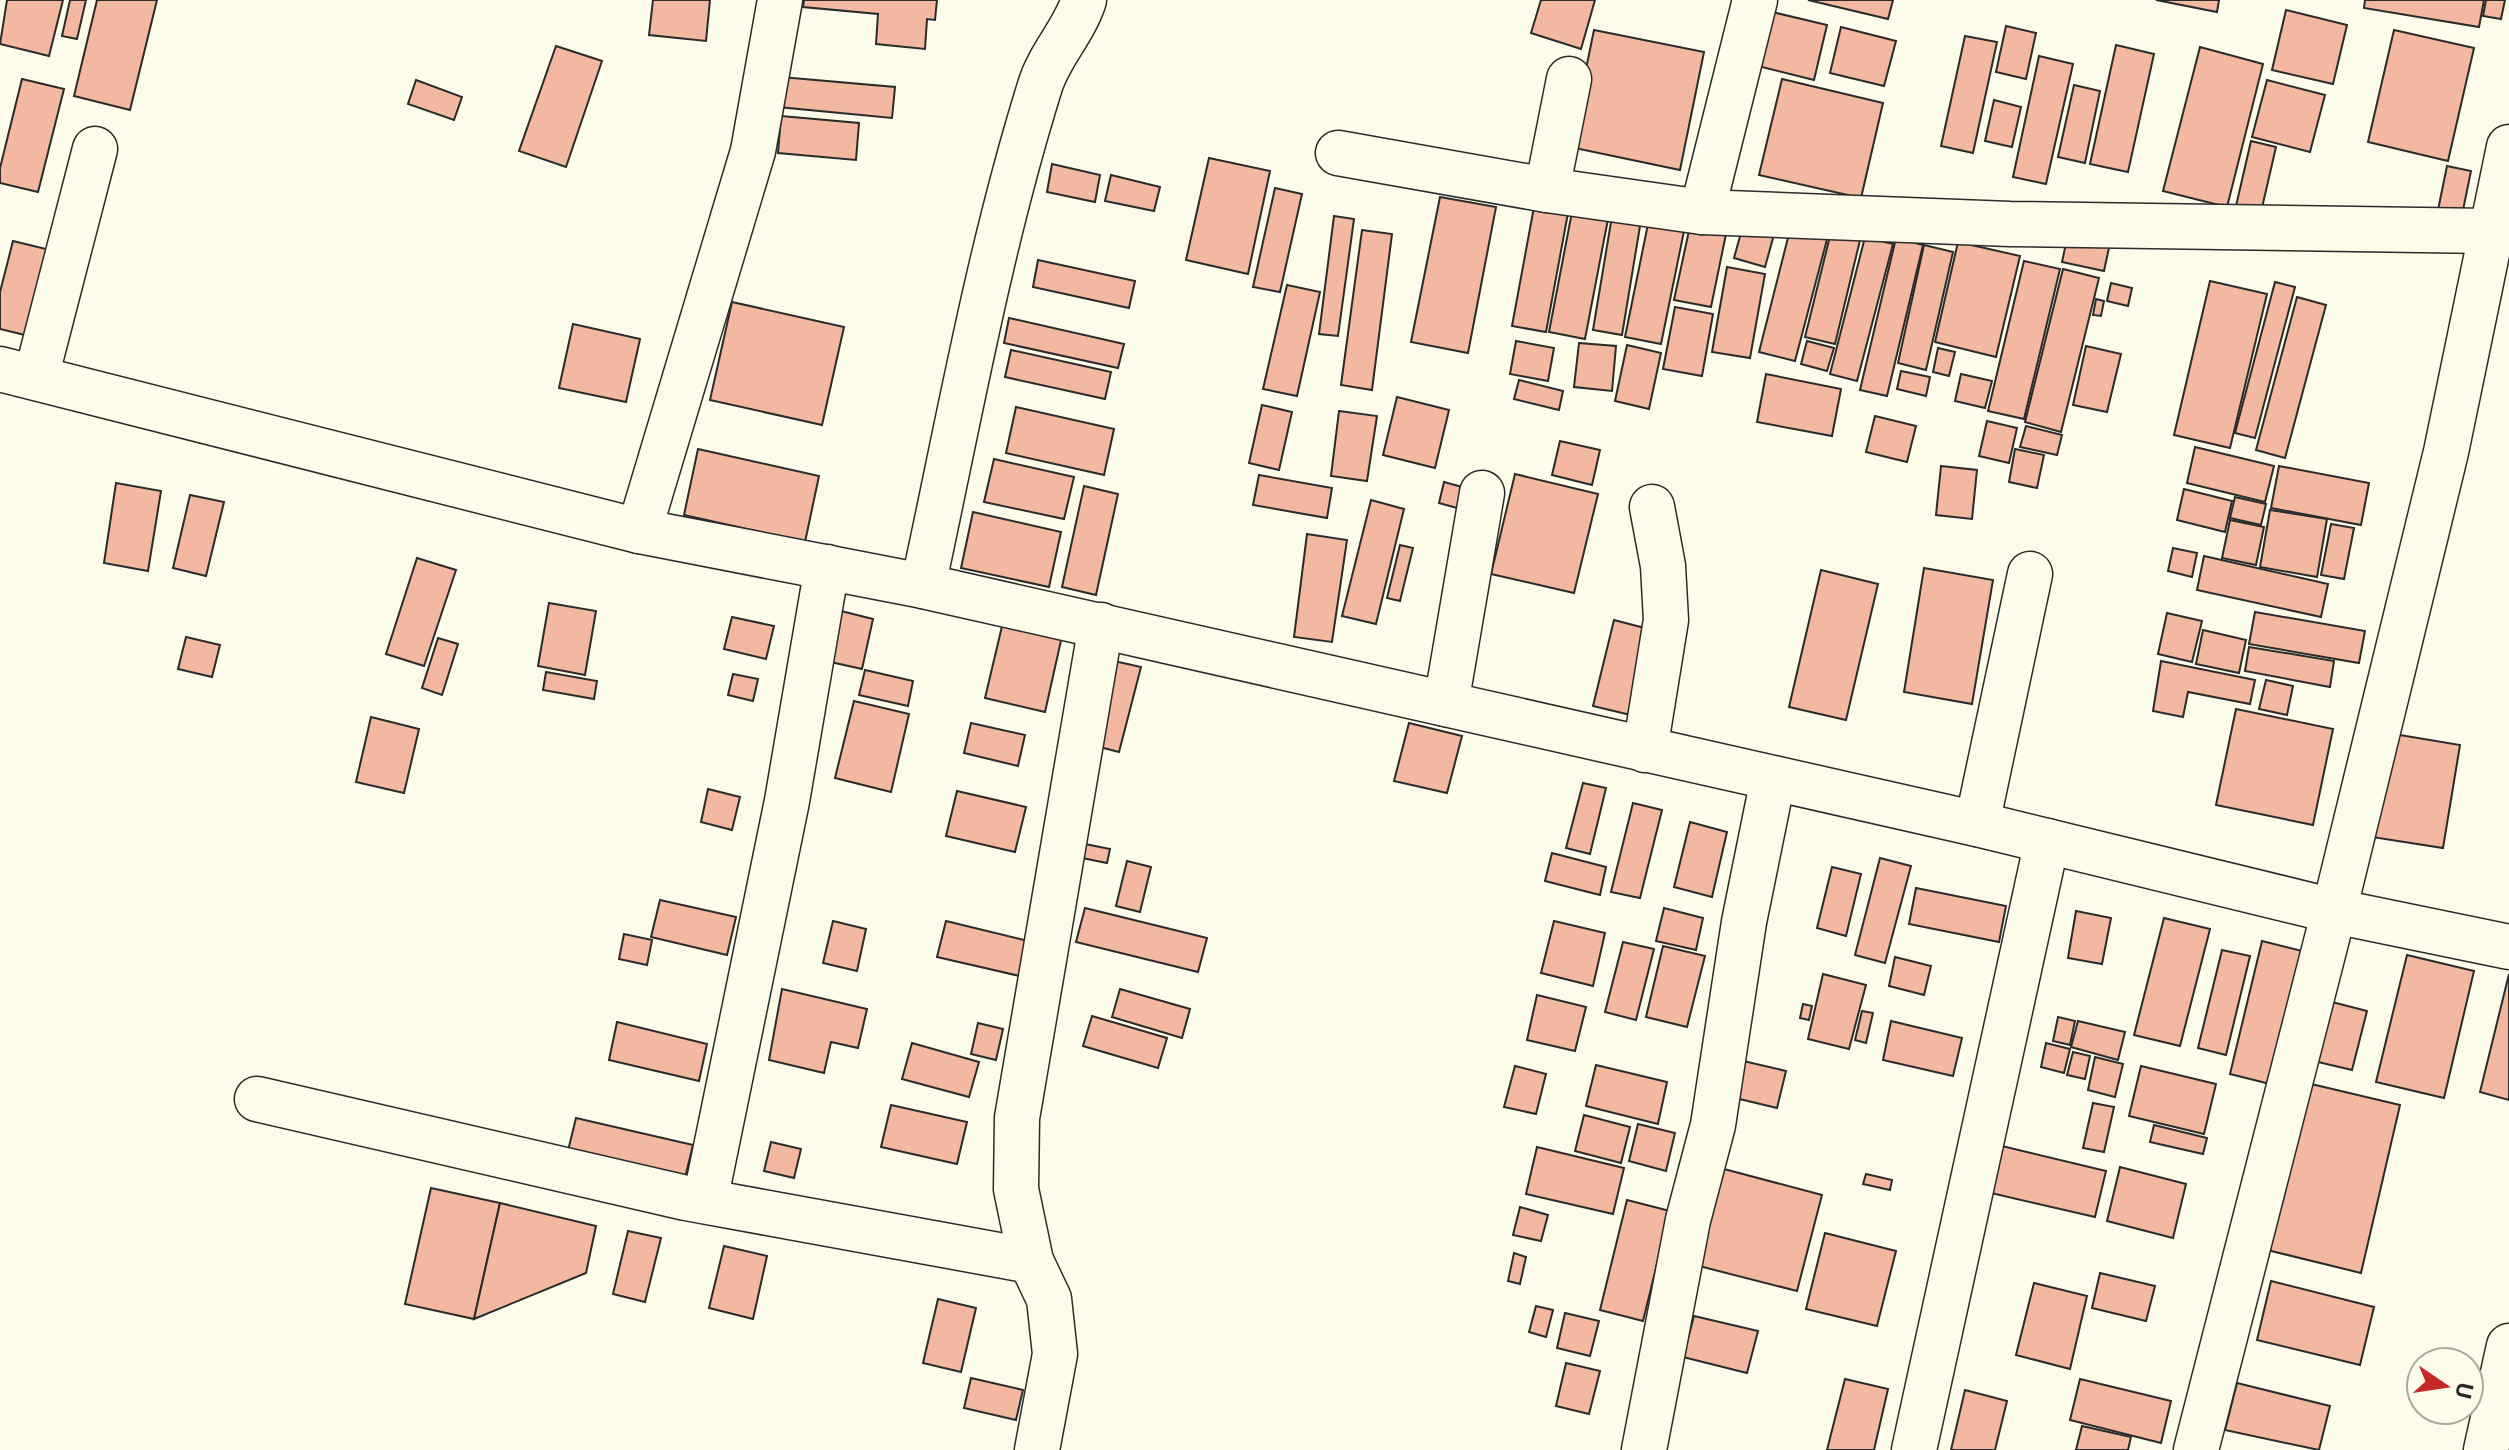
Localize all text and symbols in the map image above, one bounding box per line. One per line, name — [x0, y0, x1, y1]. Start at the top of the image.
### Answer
north arrow — [2405, 1346, 2485, 1426]
text: U — [2450, 1380, 2479, 1401]

